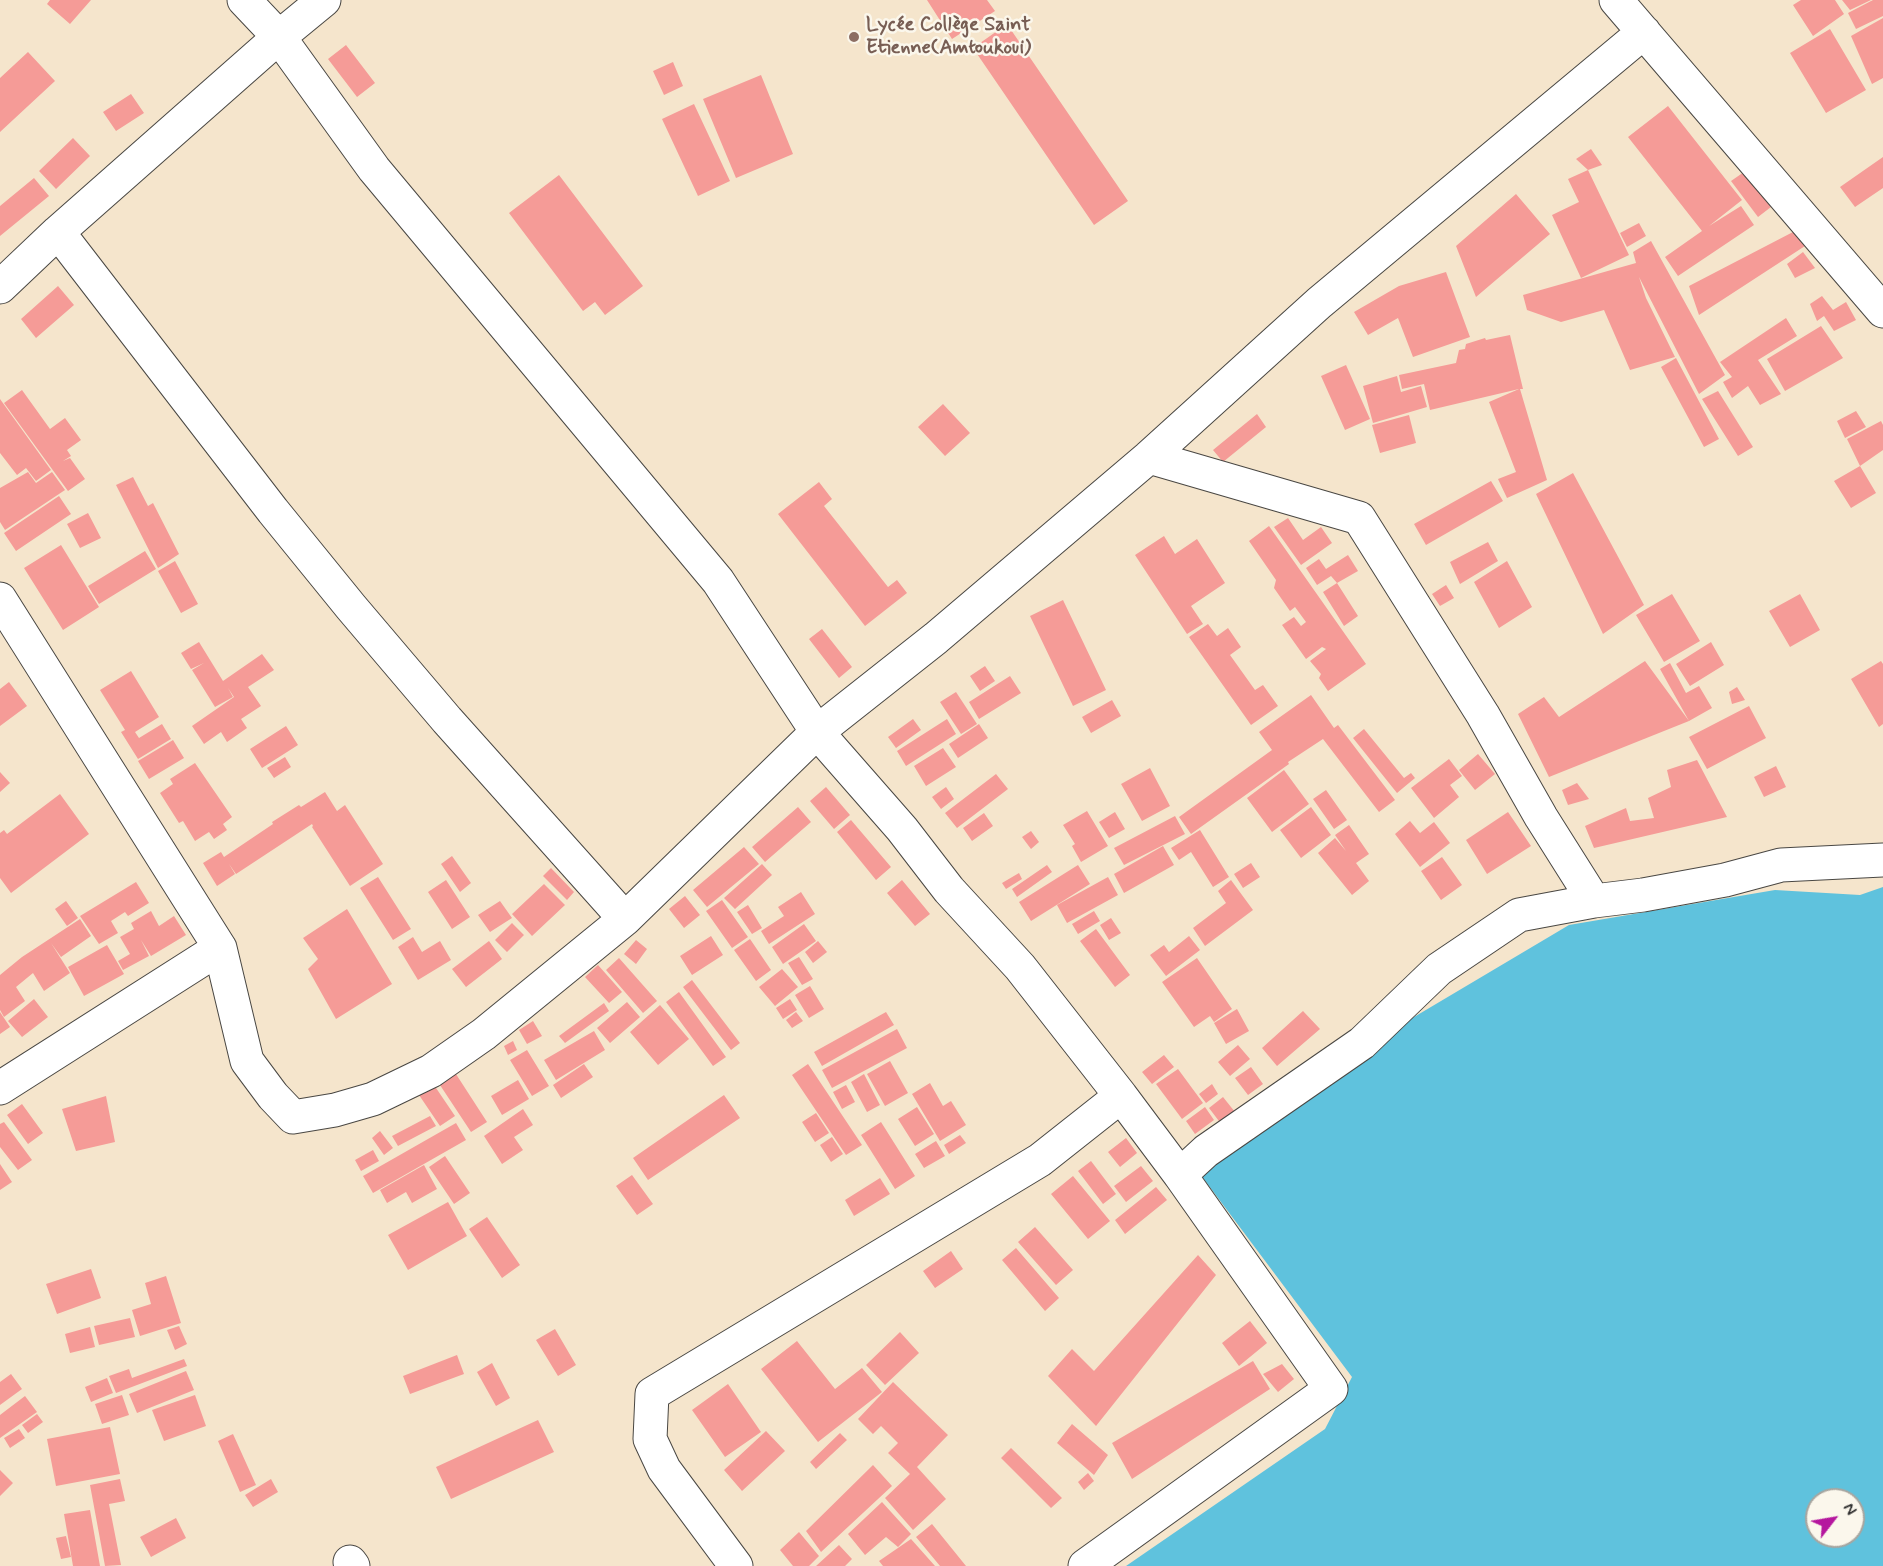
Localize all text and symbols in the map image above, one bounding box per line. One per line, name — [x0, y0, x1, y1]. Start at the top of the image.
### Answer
place label: Lycée Collège Saint Etienne(Amtoukoui) — [866, 14, 1031, 61]
marker: Lycée Collège Saint Etienne(Amtoukoui) — [847, 30, 861, 44]
north arrow — [1805, 1488, 1865, 1548]
text: N — [1837, 1500, 1861, 1519]

